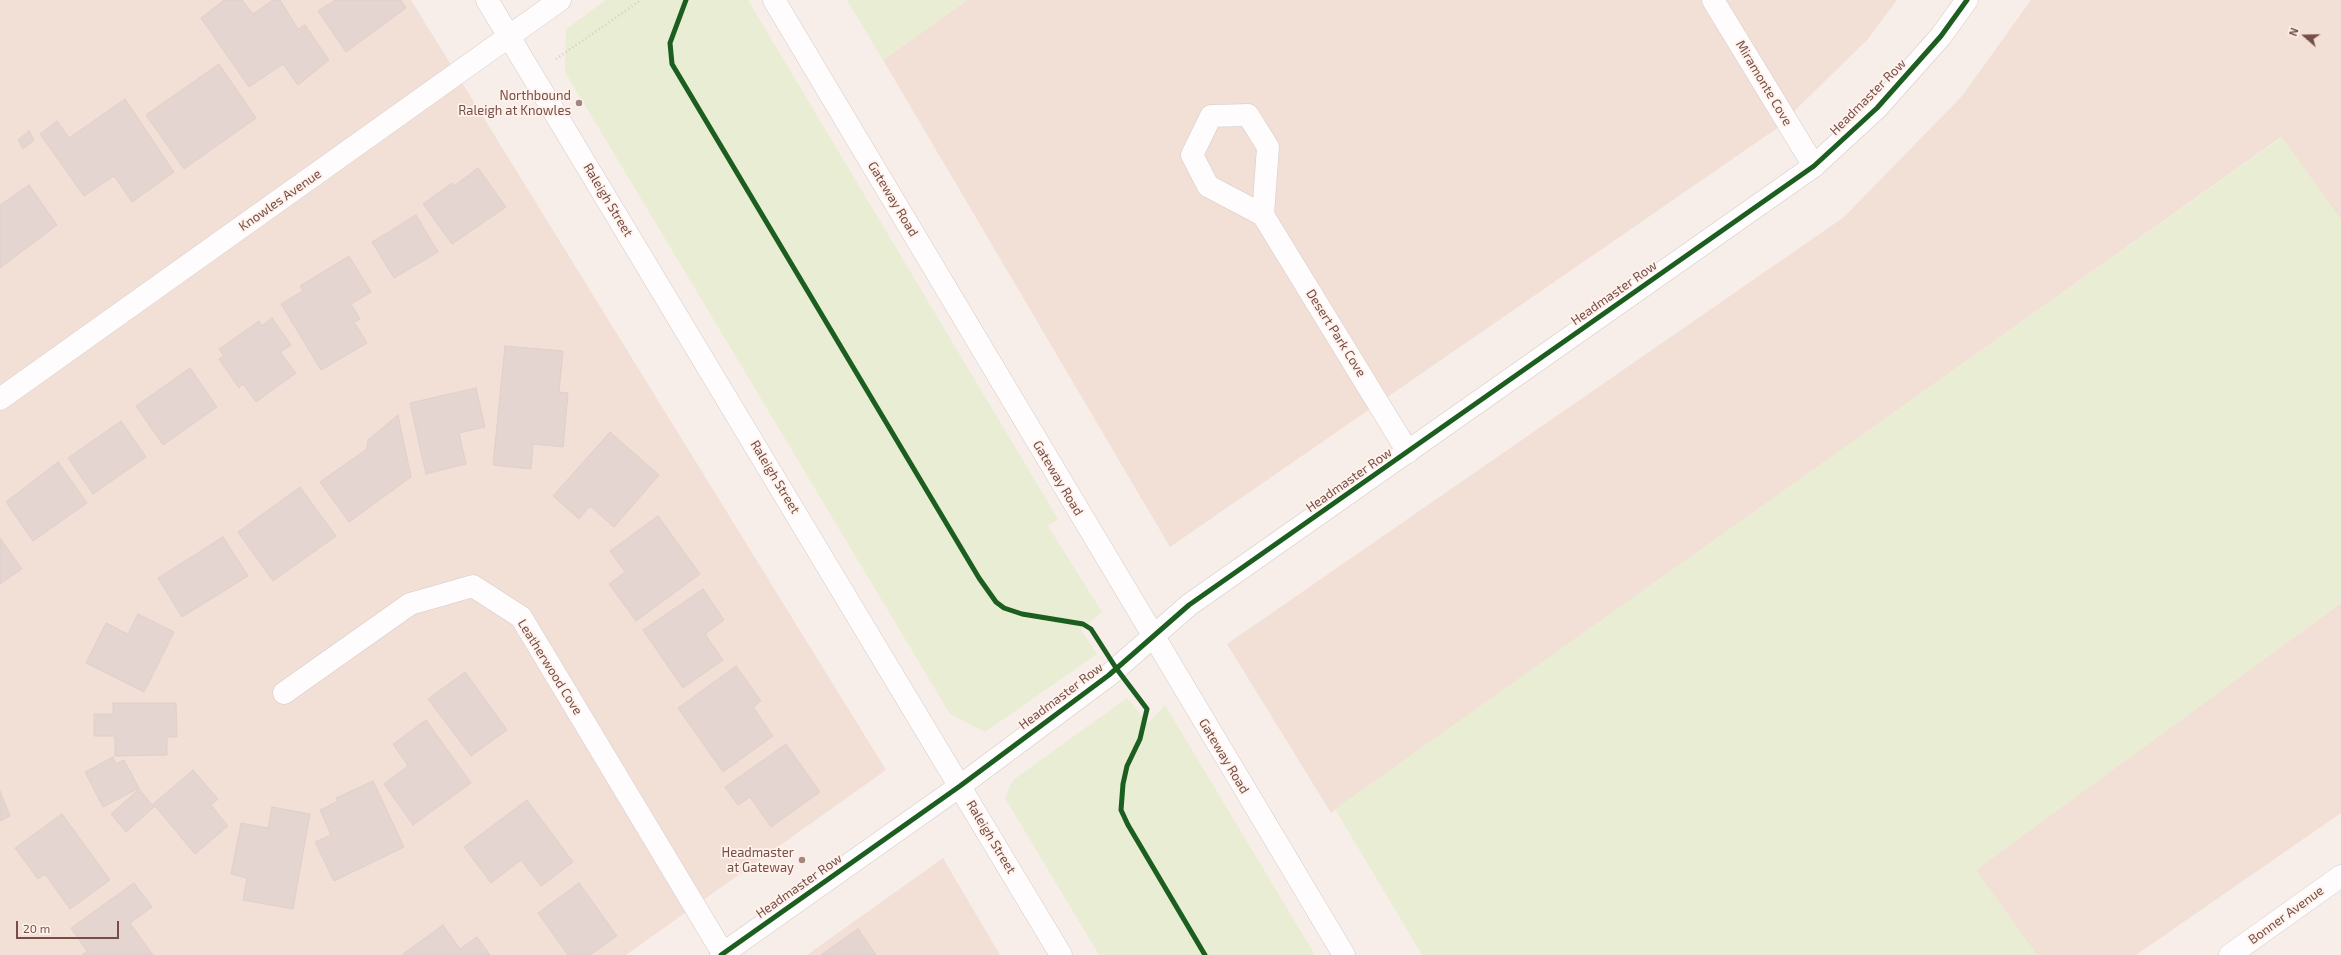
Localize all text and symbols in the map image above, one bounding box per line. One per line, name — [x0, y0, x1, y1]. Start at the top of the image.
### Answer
north arrow — [2285, 16, 2325, 56]
text: N — [2286, 26, 2301, 38]
street label: Miramonte Cove — [1732, 38, 1796, 128]
street label: Headmaster Row — [1827, 56, 1909, 138]
place label: Northbound Raleigh at Knowles — [458, 88, 571, 119]
marker: Northbound Raleigh at Knowles — [574, 98, 584, 108]
street label: Gateway Road — [864, 159, 922, 239]
street label: Raleigh Street — [580, 160, 636, 240]
street label: Knowles Avenue — [236, 166, 324, 234]
street label: Headmaster Row — [1568, 258, 1660, 328]
street label: Desert Park Cove — [1303, 286, 1369, 380]
street label: Raleigh Street — [747, 437, 803, 517]
street label: Gateway Road — [1029, 438, 1087, 518]
street label: Headmaster Row — [1303, 445, 1395, 515]
street label: Leatherwood Cove — [514, 616, 586, 718]
street label: Headmaster Row — [1016, 659, 1106, 733]
street label: Gateway Road — [1195, 716, 1253, 796]
street label: Raleigh Street — [963, 797, 1019, 877]
place label: Headmaster at Gateway — [721, 845, 794, 876]
street label: Headmaster Row — [753, 851, 845, 921]
marker: Headmaster at Gateway — [797, 855, 807, 865]
street label: Bonner Avenue — [2245, 882, 2327, 948]
scale bar — [18, 913, 121, 939]
text: 20 m — [23, 921, 50, 935]

